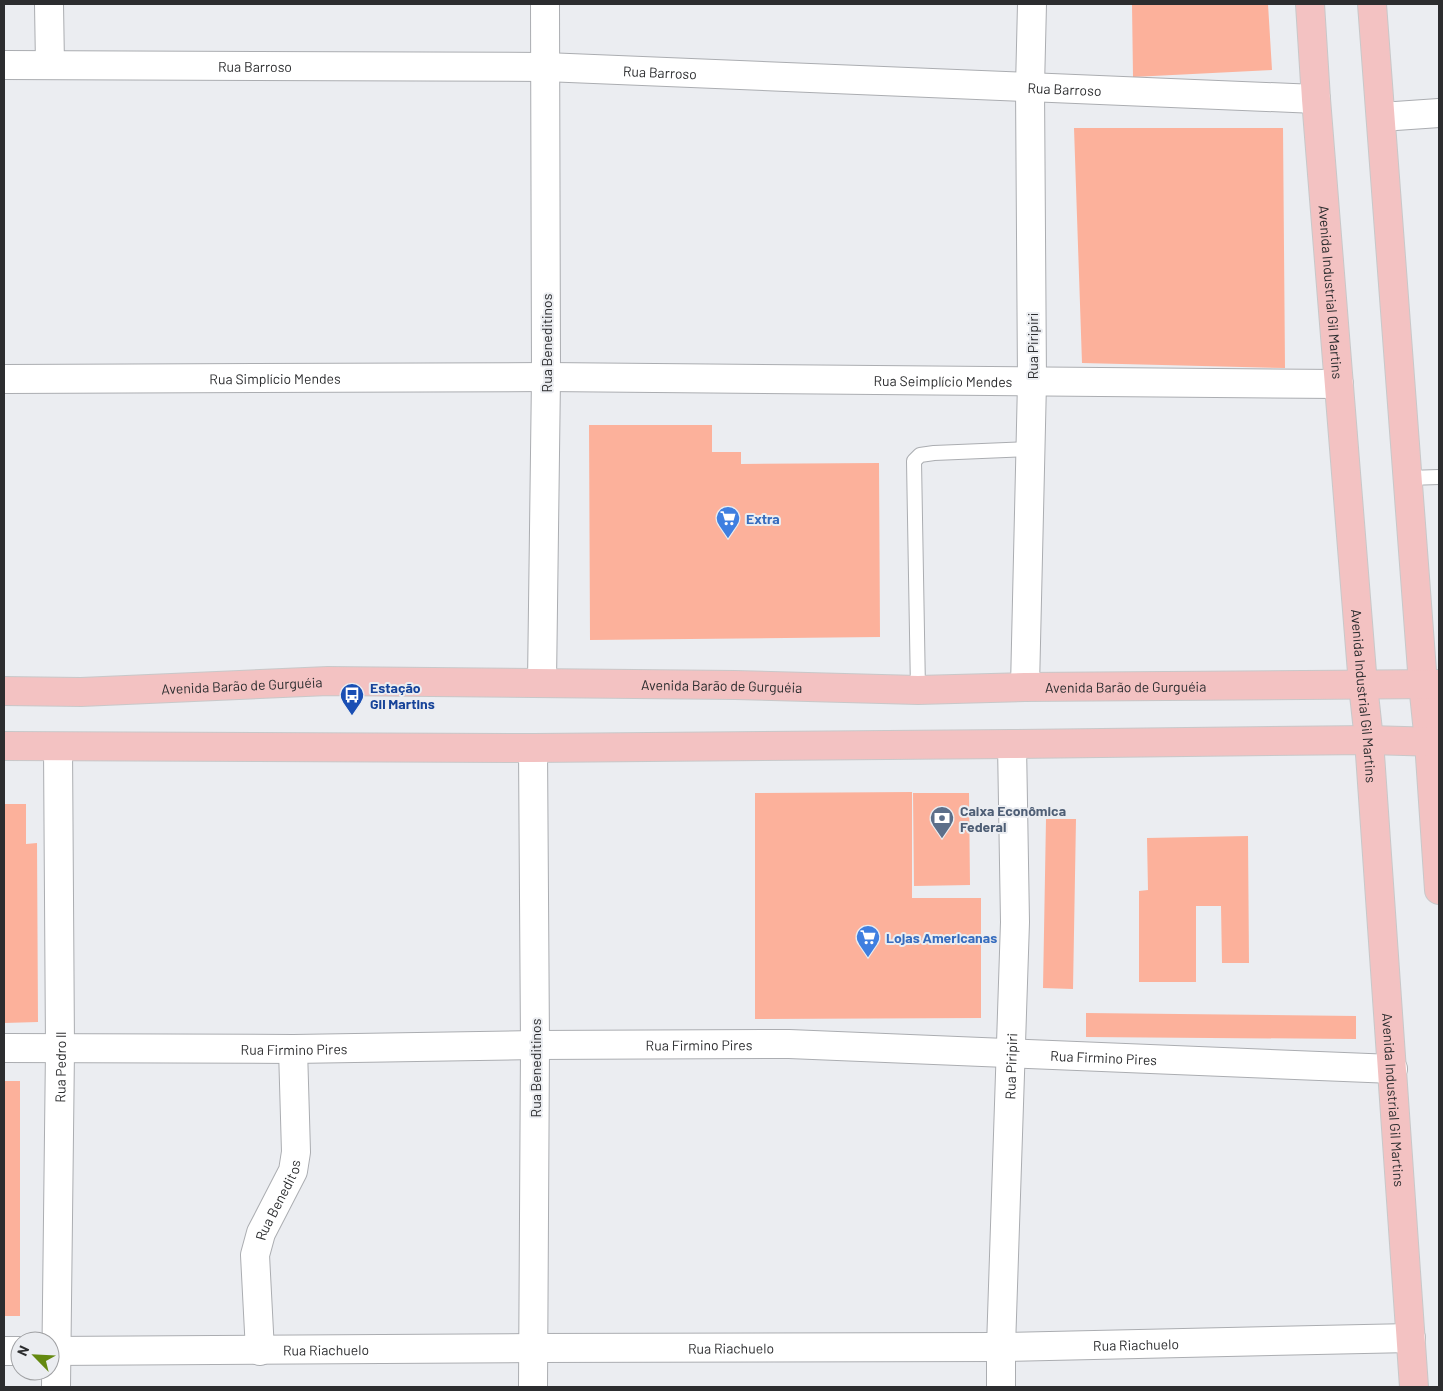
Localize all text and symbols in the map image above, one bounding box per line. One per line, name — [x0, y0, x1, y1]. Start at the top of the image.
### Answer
street label: Rua Barroso — [218, 57, 292, 75]
street label: Rua Barroso — [623, 62, 697, 82]
street label: Rua Barroso — [1027, 79, 1102, 99]
street label: Avenida Industrial Gil Martins — [1316, 205, 1347, 380]
street label: Rua Beneditinos — [538, 293, 555, 392]
street label: Rua Piripiri — [1024, 313, 1041, 379]
street label: Rua Simplício Mendes — [209, 369, 341, 387]
street label: Rua Seimplício Mendes — [874, 371, 1013, 390]
supermarket icon: Extra — [715, 505, 741, 539]
place label: Extra — [746, 510, 780, 527]
street label: Avenida Industrial Gil Martins — [1348, 608, 1380, 784]
street label: Avenida Barão de Gurguéia — [161, 673, 323, 697]
street label: Avenida Barão de Gurguéia — [641, 676, 803, 695]
street label: Avenida Barão de Gurguéia — [1045, 677, 1206, 695]
place label: Estação Gil Martins — [370, 679, 435, 712]
bus stop icon: Estação Gil Martins — [339, 682, 365, 716]
place label: Caixa Econômica Federal — [960, 802, 1066, 835]
bank icon: Caixa Econômica Federal — [929, 805, 955, 839]
supermarket icon: Lojas Americanas — [855, 924, 881, 958]
place label: Lojas Americanas — [886, 929, 997, 946]
street label: Avenida Industrial Gil Martins — [1379, 1012, 1409, 1188]
street label: Rua Beneditinos — [527, 1018, 544, 1117]
street label: Rua Pedro ll — [51, 1031, 69, 1103]
street label: Rua Piripiri — [1001, 1033, 1020, 1100]
street label: Rua Firmino Pires — [646, 1036, 753, 1053]
street label: Rua Firmino Pires — [241, 1040, 348, 1058]
street label: Rua Firmino Pires — [1050, 1046, 1158, 1068]
street label: Rua Beneditos — [251, 1158, 303, 1242]
north arrow — [10, 1331, 60, 1381]
street label: Rua Riachuelo — [1093, 1335, 1179, 1353]
street label: Rua Riachuelo — [688, 1339, 774, 1356]
street label: Rua Riachuelo — [283, 1341, 369, 1358]
text: N — [13, 1343, 32, 1358]

